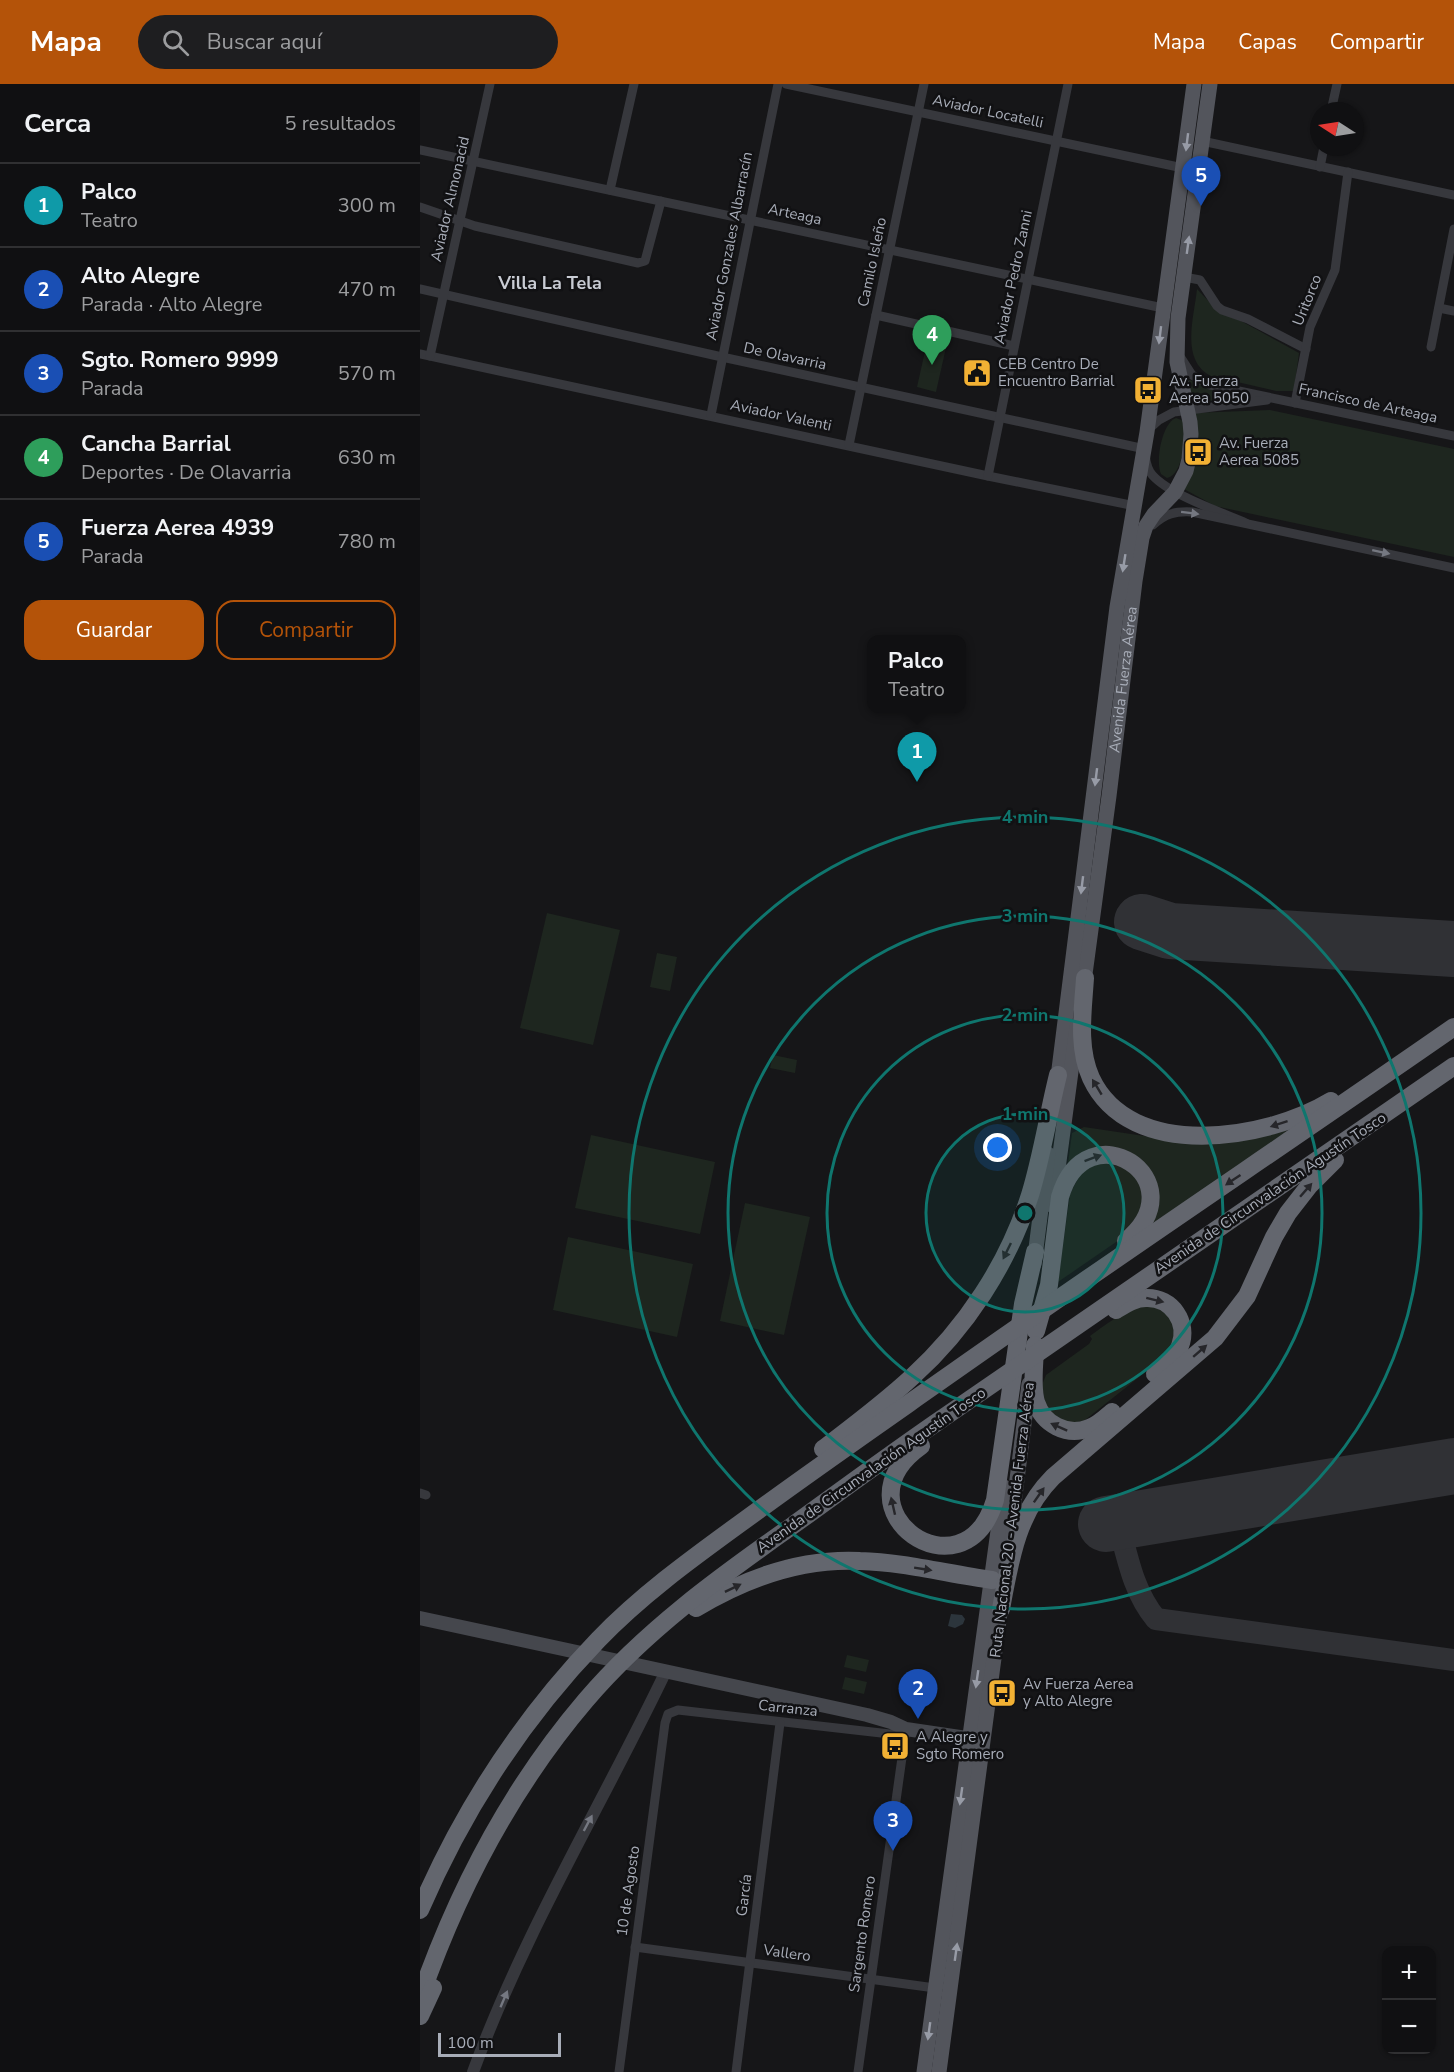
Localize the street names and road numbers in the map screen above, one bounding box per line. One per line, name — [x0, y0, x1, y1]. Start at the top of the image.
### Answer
street label: Aviador Locatelli — [931, 89, 1045, 133]
street label: Aviador Almonacid — [426, 134, 474, 264]
street label: Aviador Gonzales Albarracín — [701, 150, 757, 342]
street label: Arteaga — [766, 199, 824, 229]
street label: Aviador Pedro Zanni — [989, 208, 1037, 346]
street label: Camilo Isleño — [853, 215, 891, 309]
street label: Uritorco — [1288, 271, 1326, 329]
street label: De Olavarria — [742, 337, 828, 375]
street label: Francisco de Arteaga — [1297, 378, 1439, 428]
street label: Aviador Valenti — [729, 395, 833, 435]
street label: Avenida Fuerza Aérea — [1104, 605, 1142, 754]
street label: Avenida de Circunvalación Agustín Tosco — [1150, 1108, 1390, 1278]
street label: Ruta Nacional 20 - Avenida Fuerza Aérea — [985, 1381, 1039, 1659]
street label: Avenida de Circunvalación Agustín Tosco — [752, 1383, 990, 1557]
street label: Carranza — [757, 1695, 819, 1721]
street label: 10 de Agosto — [612, 1845, 644, 1937]
street label: García — [731, 1873, 757, 1917]
street label: Sargento Romero — [844, 1874, 880, 1994]
street label: Vallero — [761, 1940, 812, 1966]

